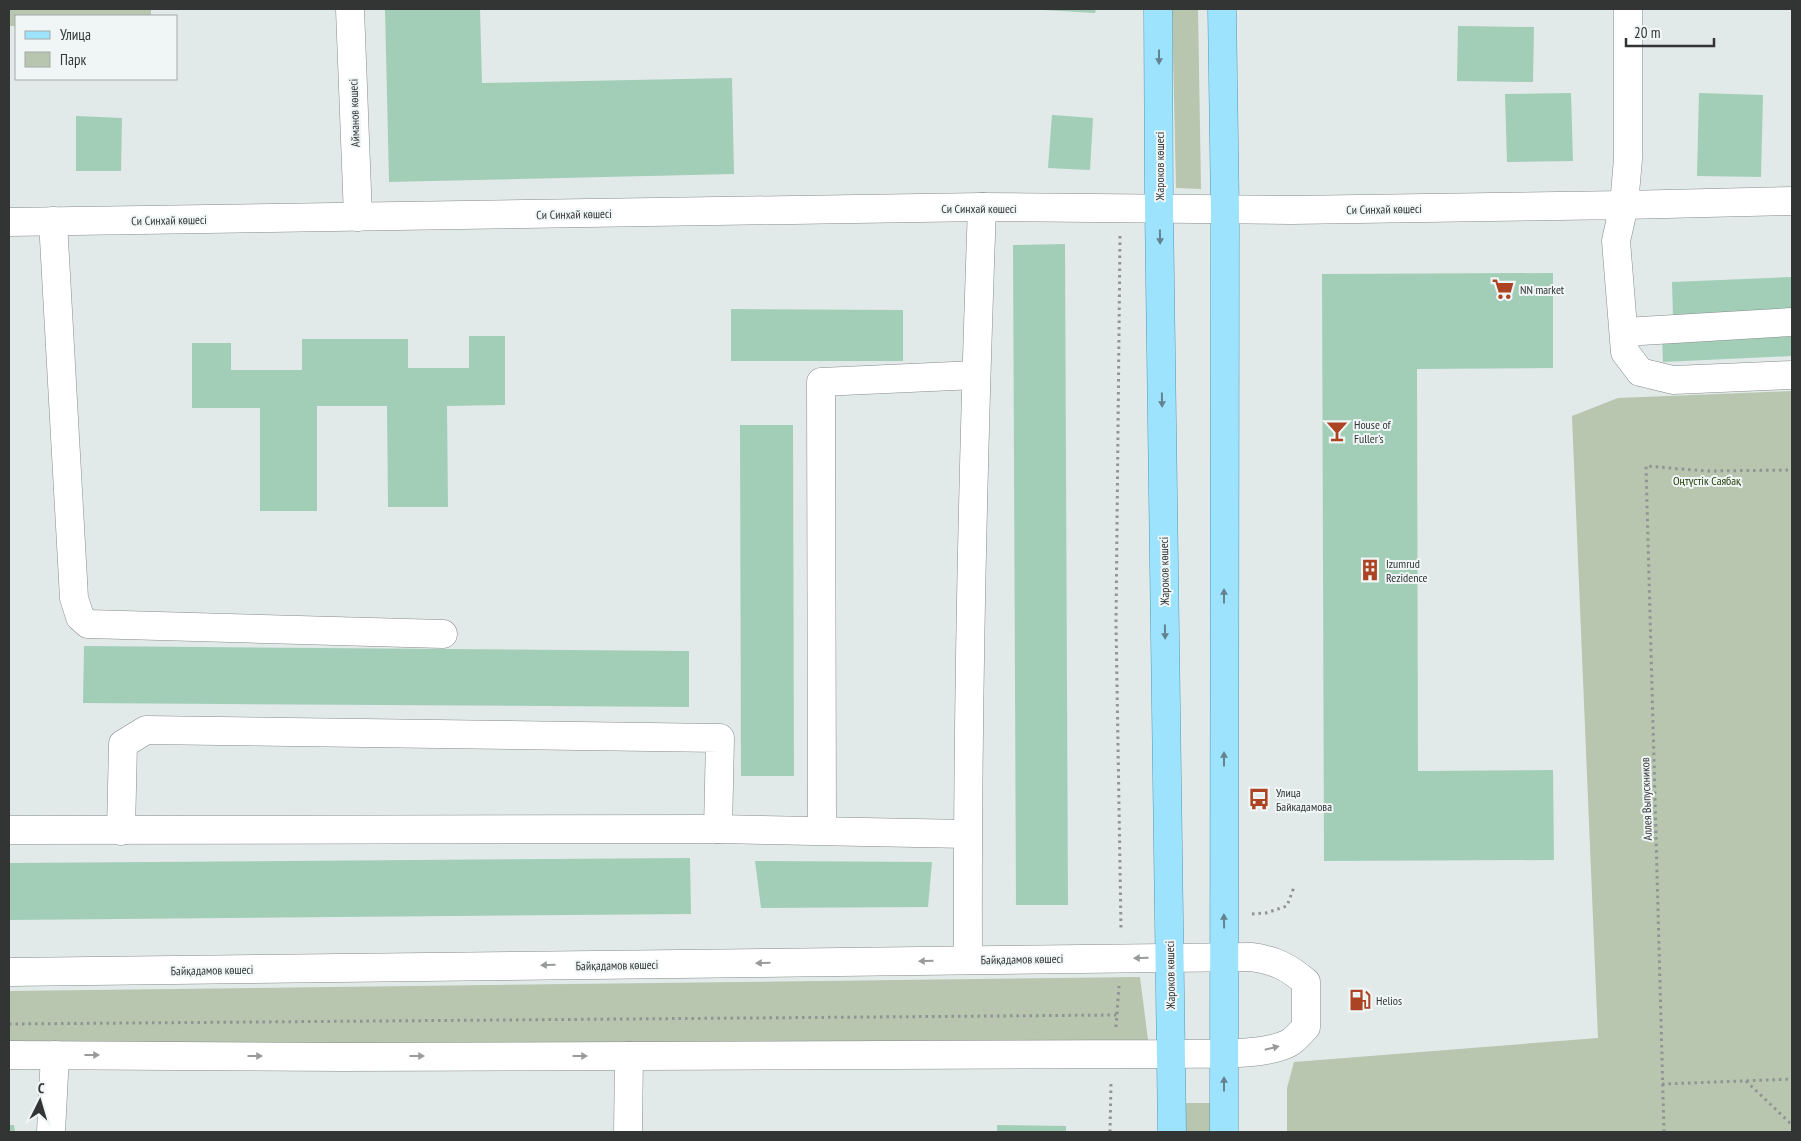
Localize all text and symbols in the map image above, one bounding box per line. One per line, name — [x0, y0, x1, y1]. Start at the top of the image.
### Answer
legend — [15, 15, 178, 80]
scale bar — [1626, 15, 1714, 47]
text: 20 m — [1634, 23, 1660, 42]
text: Улица — [60, 25, 91, 44]
text: Парк — [60, 50, 86, 69]
one-way arrow — [1155, 50, 1163, 66]
street label: Айманов көшесі — [345, 79, 363, 147]
street label: Жароков көшесі — [1152, 132, 1167, 201]
street label: Си Синхай көшесі — [941, 201, 1017, 216]
street label: Си Синхай көшесі — [1346, 201, 1422, 217]
street label: Си Синхай көшесі — [536, 206, 612, 222]
street label: Си Синхай көшесі — [131, 212, 207, 228]
one-way arrow — [1156, 230, 1164, 246]
supermarket icon: NN market — [1490, 276, 1516, 302]
place label: NN market — [1520, 282, 1565, 297]
one-way arrow — [1158, 392, 1166, 408]
place label: House of Fuller's — [1354, 417, 1391, 446]
bar icon: House of Fuller's — [1324, 418, 1350, 444]
park label: Оңтүстік Саябақ — [1673, 473, 1741, 488]
street label: Жароков көшесі — [1156, 536, 1172, 607]
place label: Izumrud Rezidence — [1386, 556, 1428, 585]
building icon: Izumrud Rezidence — [1357, 557, 1383, 583]
one-way arrow — [1220, 588, 1228, 604]
one-way arrow — [1161, 625, 1169, 641]
one-way arrow — [1220, 750, 1228, 766]
street label: Аллея Выпускников — [1637, 757, 1655, 841]
place label: Улица Байкадамова — [1276, 785, 1332, 814]
bus stop icon: Улица Байкадамова — [1246, 786, 1272, 812]
one-way arrow — [1219, 913, 1227, 929]
street label: Жароков көшесі — [1162, 940, 1178, 1011]
street label: Байқадамов көшесі — [981, 951, 1063, 967]
one-way arrow — [1132, 954, 1148, 962]
street label: Байқадамов көшесі — [576, 957, 658, 973]
one-way arrow — [917, 957, 933, 965]
one-way arrow — [755, 959, 771, 967]
street label: Байқадамов көшесі — [171, 962, 253, 978]
one-way arrow — [540, 962, 556, 970]
fuel station icon: Helios — [1347, 987, 1373, 1013]
place label: Helios — [1376, 993, 1402, 1008]
one-way arrow — [1265, 1044, 1280, 1052]
one-way arrow — [85, 1051, 101, 1059]
one-way arrow — [247, 1052, 263, 1060]
one-way arrow — [410, 1052, 426, 1060]
one-way arrow — [572, 1052, 588, 1060]
one-way arrow — [1220, 1075, 1228, 1091]
north arrow — [15, 1076, 65, 1126]
text: С — [37, 1079, 46, 1097]

